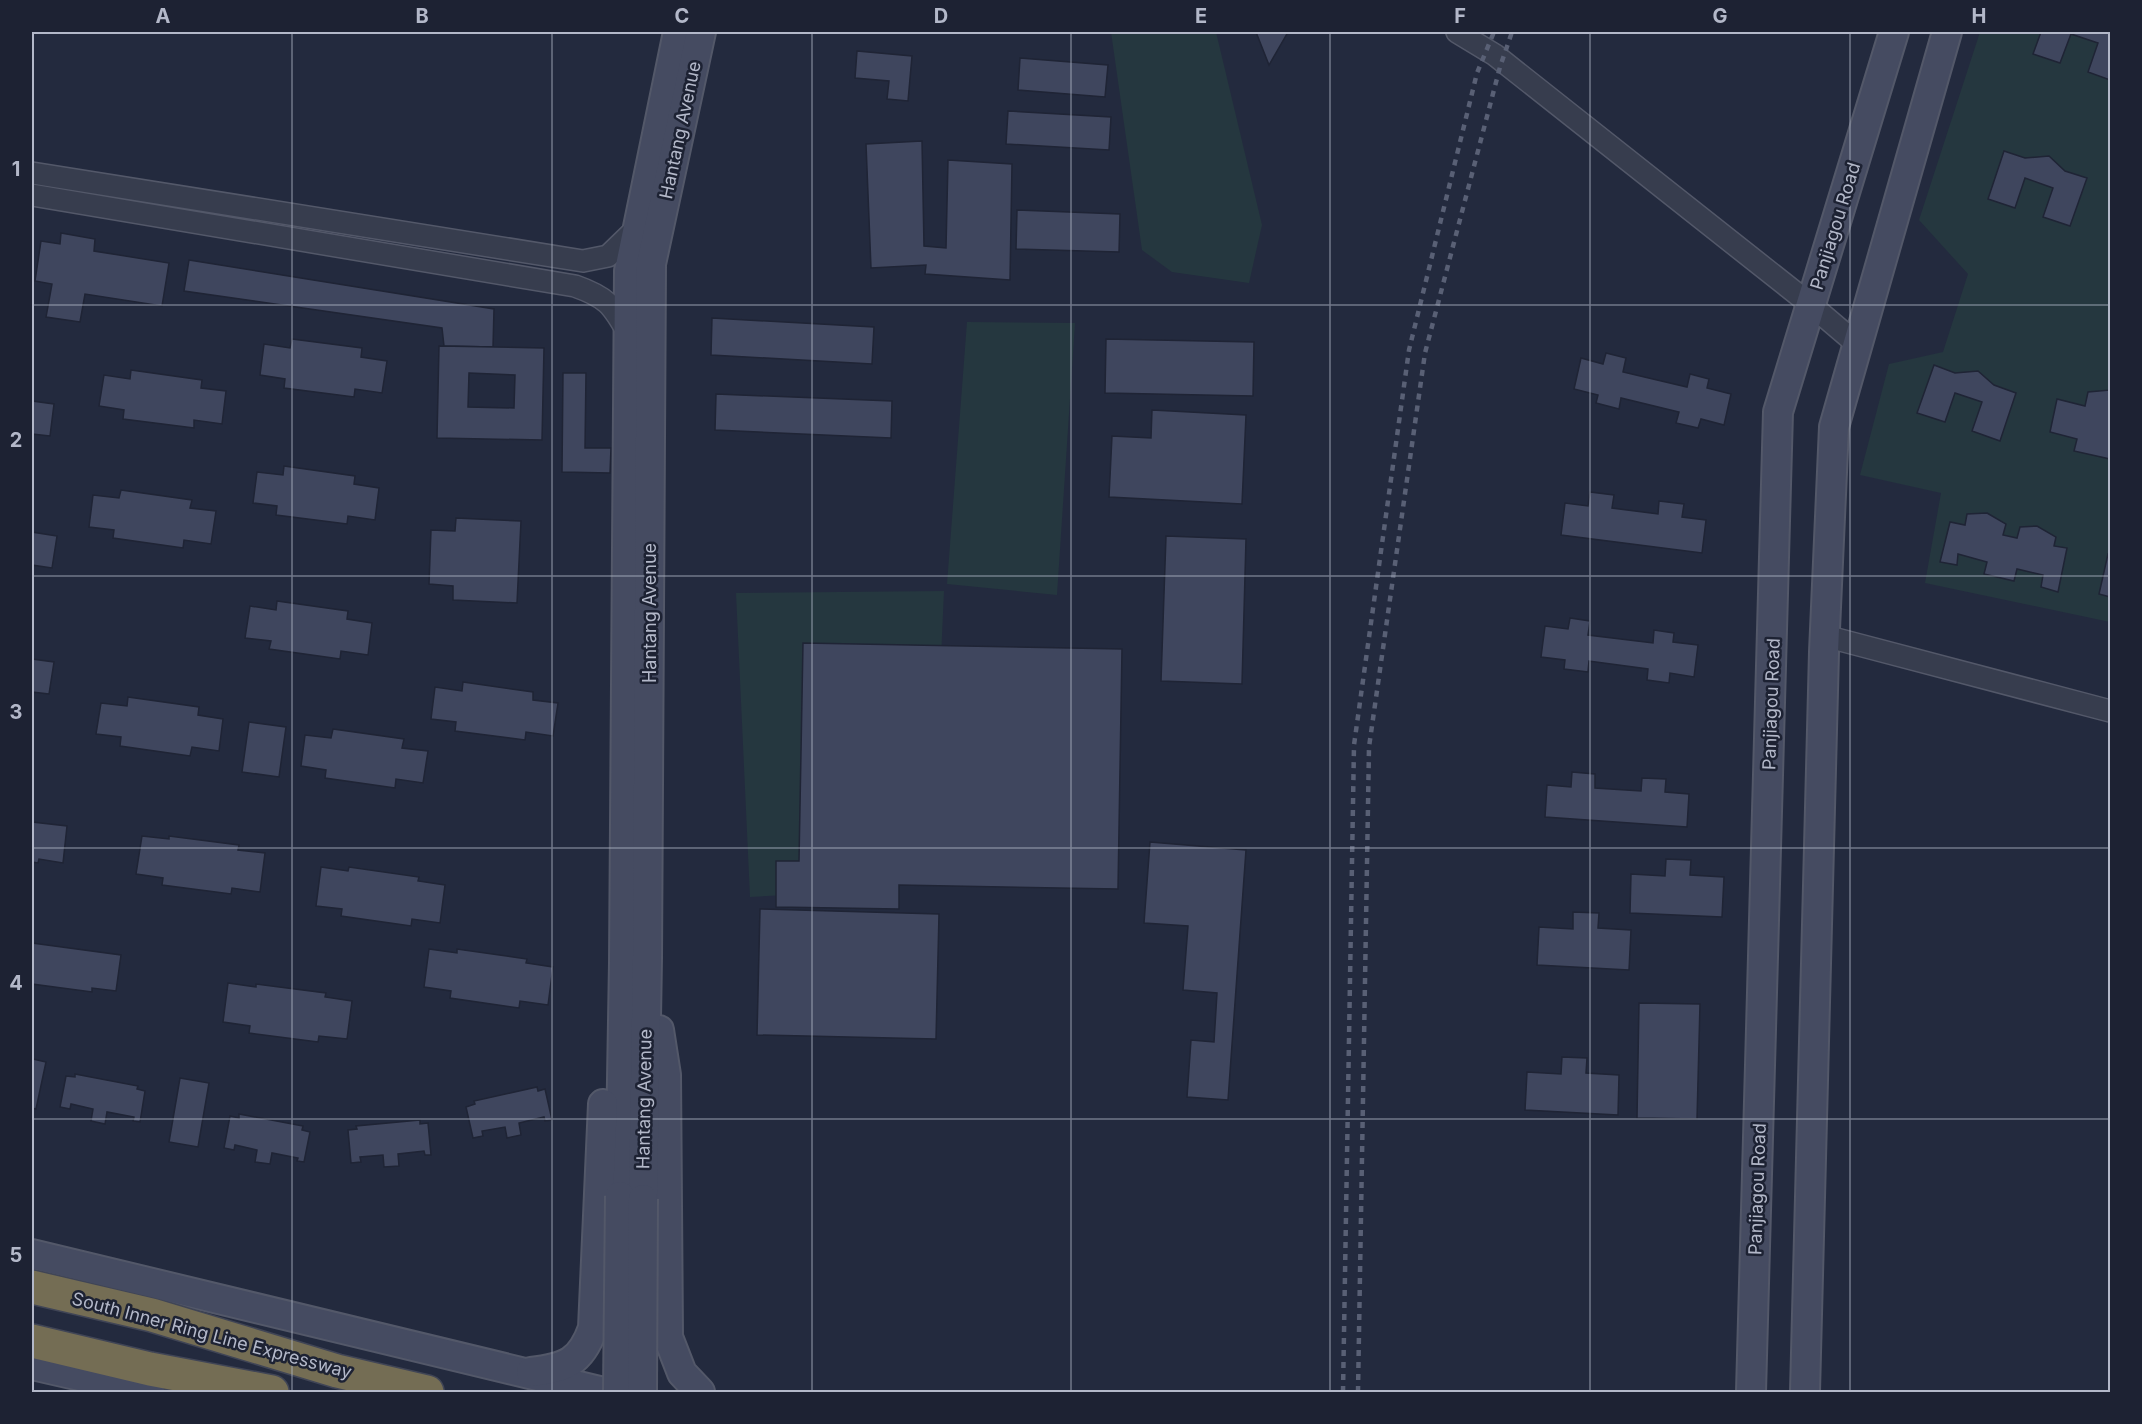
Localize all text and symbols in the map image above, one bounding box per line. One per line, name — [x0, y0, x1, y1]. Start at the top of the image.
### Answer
text: A — [156, 4, 171, 28]
text: B — [415, 4, 429, 28]
text: C — [675, 4, 689, 28]
text: D — [934, 4, 948, 28]
text: E — [1195, 4, 1207, 28]
text: F — [1454, 4, 1466, 28]
text: G — [1712, 4, 1728, 28]
text: H — [1972, 4, 1986, 28]
street label: Hantang Avenue — [655, 59, 705, 201]
text: 1 — [12, 157, 20, 181]
street label: Panjiagou Road — [1806, 160, 1864, 292]
text: 2 — [10, 428, 22, 452]
street label: Hantang Avenue — [639, 543, 660, 683]
street label: Panjiagou Road — [1758, 638, 1784, 770]
text: 3 — [10, 700, 22, 724]
text: 4 — [9, 971, 23, 995]
street label: Hantang Avenue — [632, 1029, 656, 1169]
street label: Panjiagou Road — [1744, 1123, 1770, 1255]
text: 5 — [10, 1243, 22, 1267]
street label: South Inner Ring Line Expressway — [70, 1287, 354, 1383]

